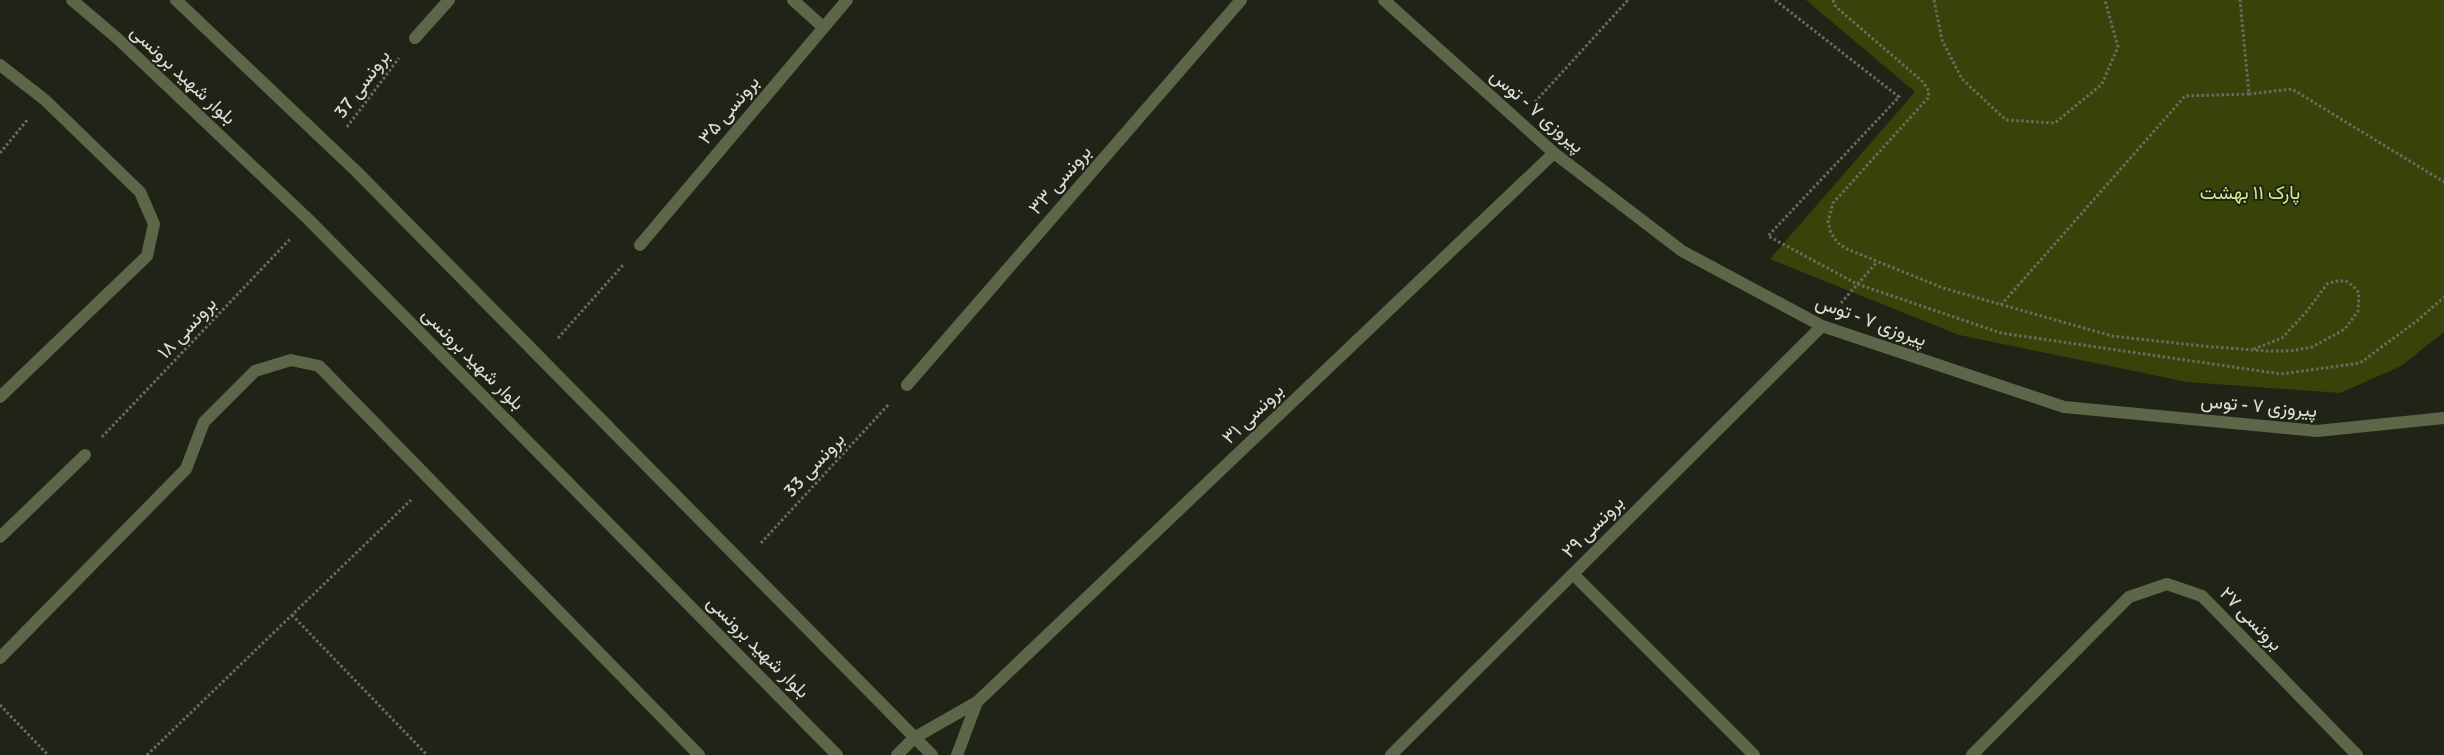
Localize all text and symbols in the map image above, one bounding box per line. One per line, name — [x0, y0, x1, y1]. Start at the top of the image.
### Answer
street label: بلوار شهید برونسی — [125, 20, 241, 130]
street label: برونسی 37 — [328, 45, 396, 123]
street label: پیروزی ۷ - توس — [1484, 64, 1589, 159]
street label: برونسی ۳۵ — [693, 71, 765, 149]
street label: برونسی ۳۳ — [1023, 140, 1097, 220]
park label: پارک ۱۱ بهشت — [2200, 181, 2300, 206]
street label: پیروزی ۷ - توس — [1812, 290, 1930, 353]
street label: برونسی ۱۸ — [152, 292, 222, 364]
street label: بلوار شهید برونسی — [417, 303, 529, 415]
street label: برونسی ۳۱ — [1217, 379, 1289, 449]
street label: پیروزی ۷ - توس — [2200, 389, 2318, 424]
street label: برونسی 33 — [778, 428, 850, 502]
street label: برونسی ۲۹ — [1557, 491, 1629, 563]
street label: برونسی ۲۷ — [2215, 582, 2287, 656]
street label: بلوار شهید برونسی — [702, 591, 814, 703]

